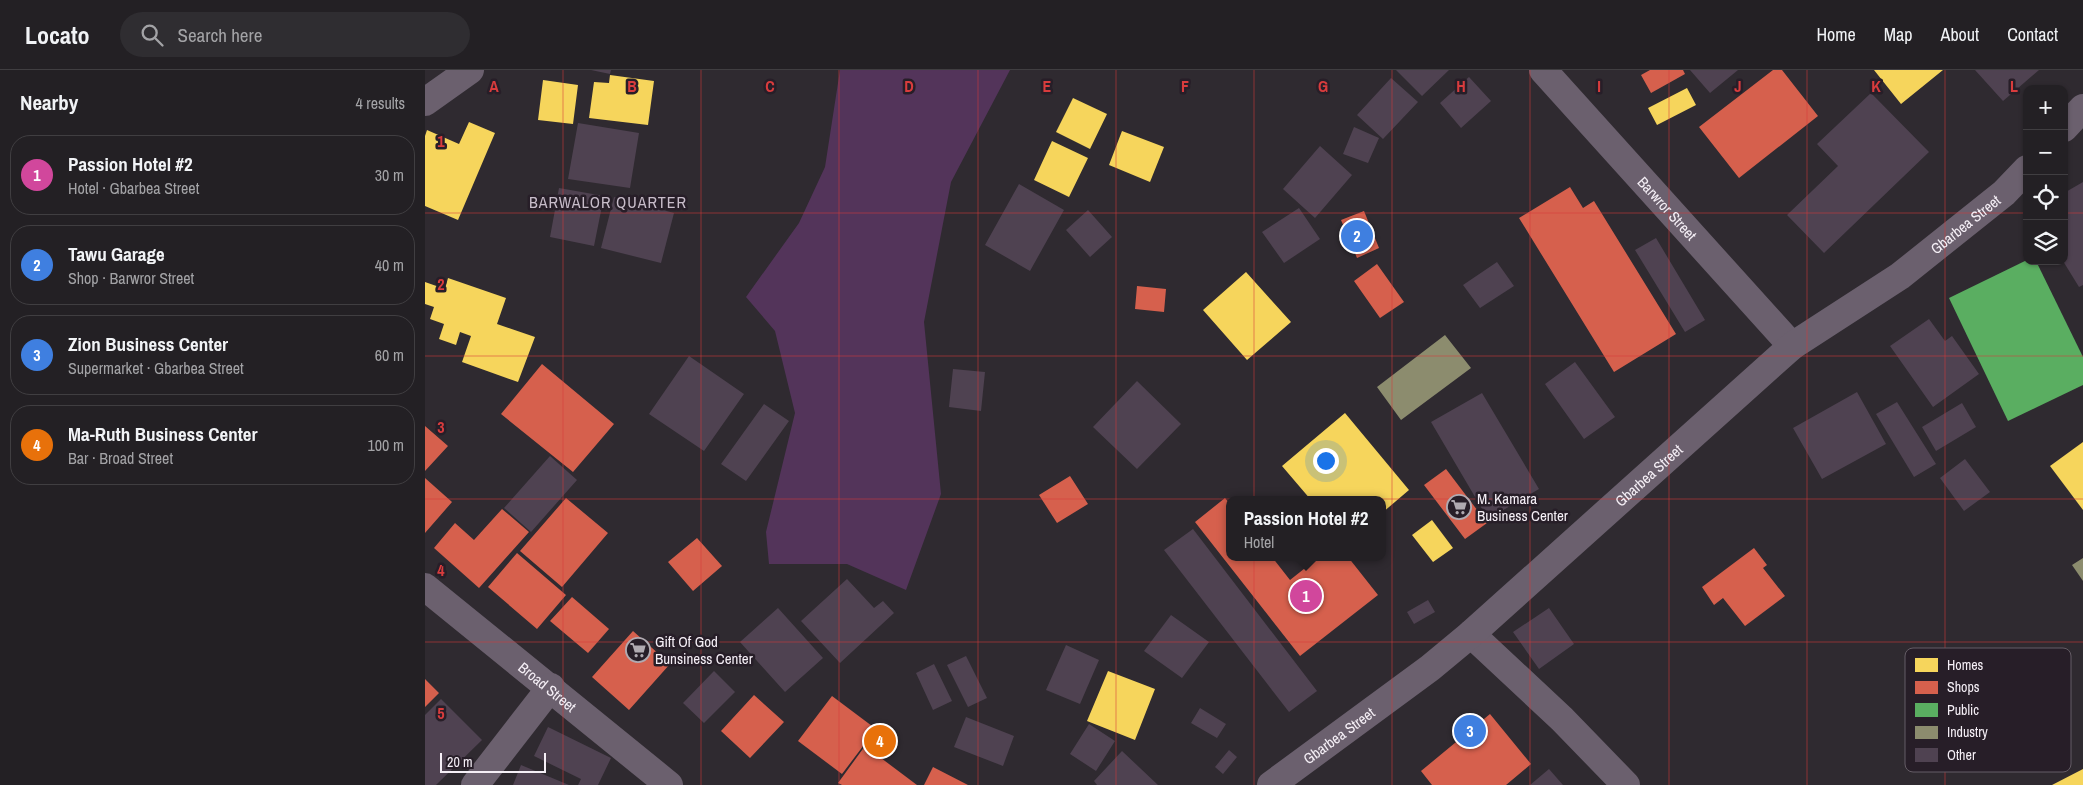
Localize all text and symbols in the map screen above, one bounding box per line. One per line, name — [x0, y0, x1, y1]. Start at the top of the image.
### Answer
search box — [120, 12, 470, 57]
text: Locato — [25, 19, 90, 51]
icon: search — [138, 21, 166, 49]
text: Search here — [178, 22, 262, 48]
text: Home — [1816, 22, 1856, 47]
text: Map — [1884, 22, 1913, 47]
text: About — [1941, 22, 1979, 47]
text: Contact — [2007, 22, 2058, 47]
text: A — [489, 75, 499, 97]
text: B — [627, 75, 637, 97]
text: C — [765, 75, 775, 97]
text: D — [904, 75, 914, 97]
text: E — [1043, 75, 1052, 97]
text: F — [1181, 75, 1189, 97]
text: G — [1318, 75, 1328, 97]
text: H — [1456, 75, 1466, 97]
text: I — [1597, 75, 1601, 97]
text: J — [1734, 75, 1742, 97]
text: K — [1871, 75, 1881, 97]
text: L — [2010, 75, 2018, 97]
map controls — [2023, 85, 2068, 265]
button: + — [2023, 85, 2068, 130]
text: Nearby — [20, 88, 78, 117]
text: 4 results — [355, 92, 405, 114]
text: 1 — [437, 130, 445, 152]
button: − — [2023, 130, 2068, 175]
text: Passion Hotel #2 — [68, 151, 193, 177]
text: 1 — [33, 164, 41, 186]
text: 30 m — [375, 164, 404, 186]
street label: Barwror Street — [1633, 172, 1702, 245]
button: locate — [2023, 175, 2068, 220]
text: Hotel · Gbarbea Street — [68, 177, 199, 199]
street label: Gbarbea Street — [1926, 189, 2005, 258]
district label: BARWALOR QUARTER — [529, 191, 687, 213]
pin: 2 — [1341, 217, 1373, 255]
button: layers — [2023, 220, 2068, 265]
text: Tawu Garage — [68, 241, 165, 267]
text: 2 — [33, 254, 41, 276]
text: 40 m — [375, 254, 404, 276]
text: Shop · Barwror Street — [68, 267, 194, 289]
text: 2 — [437, 273, 445, 295]
text: Zion Business Center — [68, 331, 228, 357]
text: 3 — [33, 344, 41, 366]
text: 60 m — [375, 344, 404, 366]
text: Supermarket · Gbarbea Street — [68, 357, 244, 379]
text: 3 — [437, 416, 445, 438]
text: Ma-Ruth Business Center — [68, 421, 258, 447]
text: 4 — [33, 434, 41, 456]
text: 100 m — [368, 434, 404, 456]
street label: Gbarbea Street — [1610, 439, 1687, 511]
text: Bar · Broad Street — [68, 447, 173, 469]
your location — [1313, 448, 1339, 474]
place label: M. Kamara Business Center — [1477, 488, 1568, 526]
supermarket icon: M. Kamara Business Center — [1446, 494, 1472, 520]
popup — [1226, 496, 1386, 561]
text: Passion Hotel #2 — [1244, 505, 1368, 531]
text: Hotel — [1244, 531, 1274, 553]
text: 4 — [437, 559, 445, 581]
pin: 1 — [1290, 577, 1322, 615]
place label: Gift Of God Bunsiness Center — [655, 631, 753, 669]
supermarket icon: Gift Of God Bunsiness Center — [625, 637, 651, 663]
legend — [1905, 648, 2071, 772]
text: Homes — [1947, 656, 1984, 674]
street label: Broad Street — [514, 657, 582, 717]
text: Shops — [1947, 678, 1980, 696]
street label: Gbarbea Street — [1299, 701, 1379, 769]
text: Public — [1947, 701, 1979, 719]
text: 5 — [437, 702, 445, 724]
pin: 3 — [1454, 712, 1486, 750]
pin: 4 — [864, 722, 896, 760]
text: Industry — [1947, 723, 1988, 741]
text: Other — [1947, 746, 1976, 764]
scale bar — [440, 750, 546, 773]
text: 20 m — [447, 753, 473, 771]

